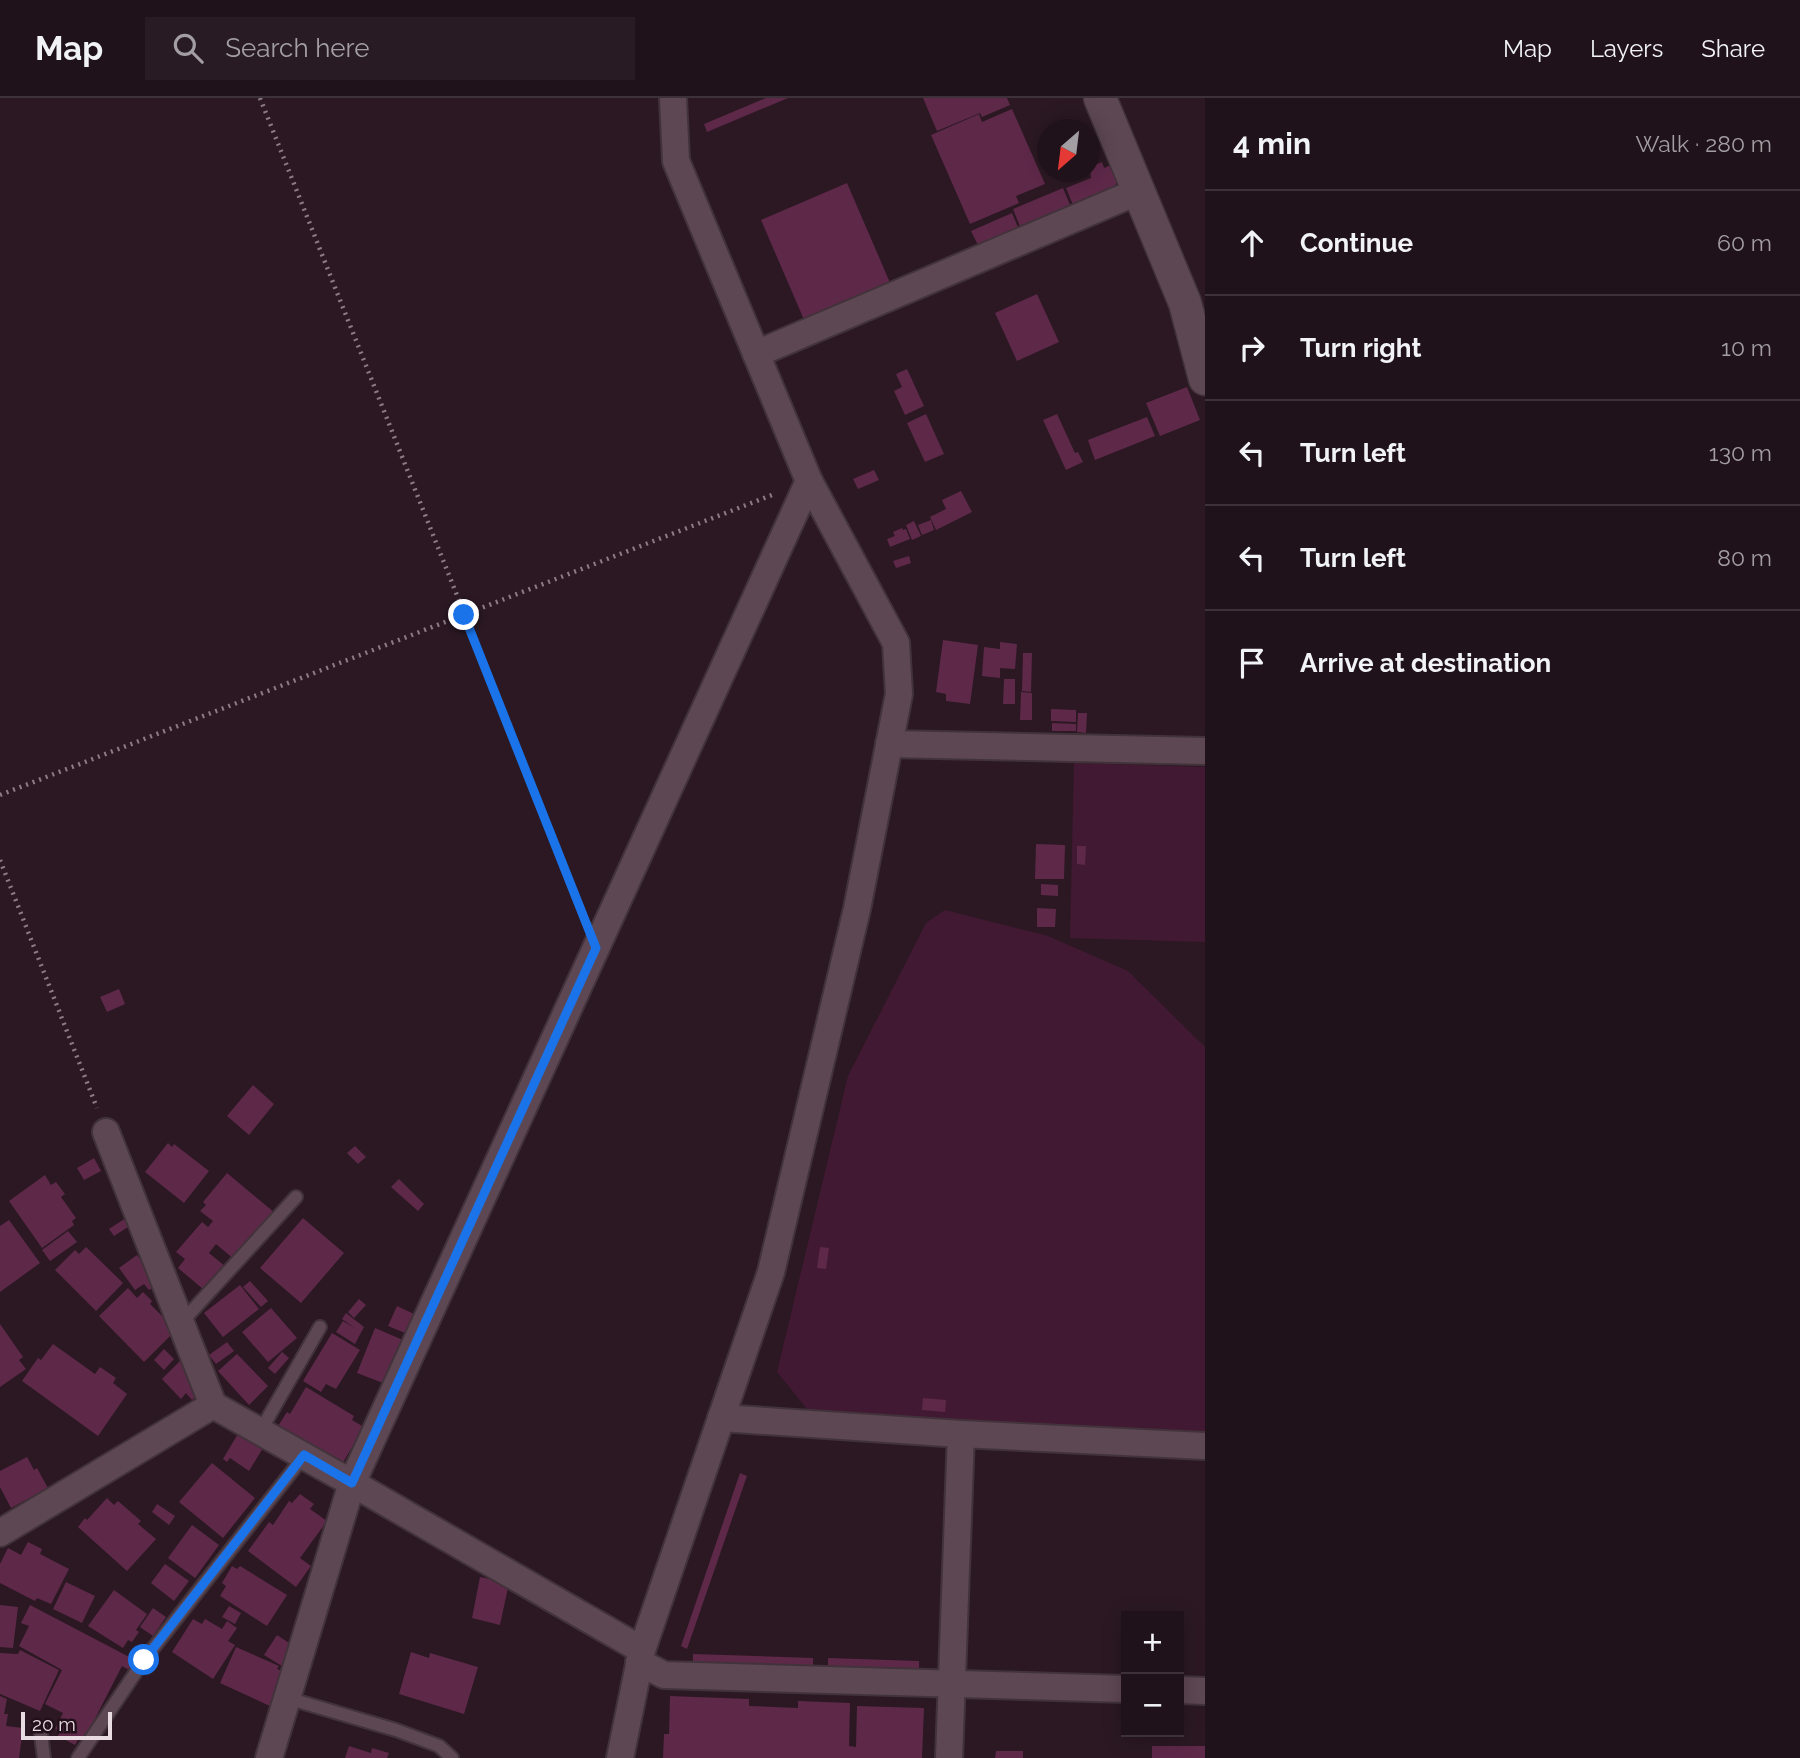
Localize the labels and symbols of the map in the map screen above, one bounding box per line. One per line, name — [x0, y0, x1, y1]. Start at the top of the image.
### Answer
north arrow — [1037, 119, 1100, 182]
route end — [448, 599, 479, 630]
route start — [128, 1644, 159, 1675]
scale bar — [21, 1709, 112, 1741]

